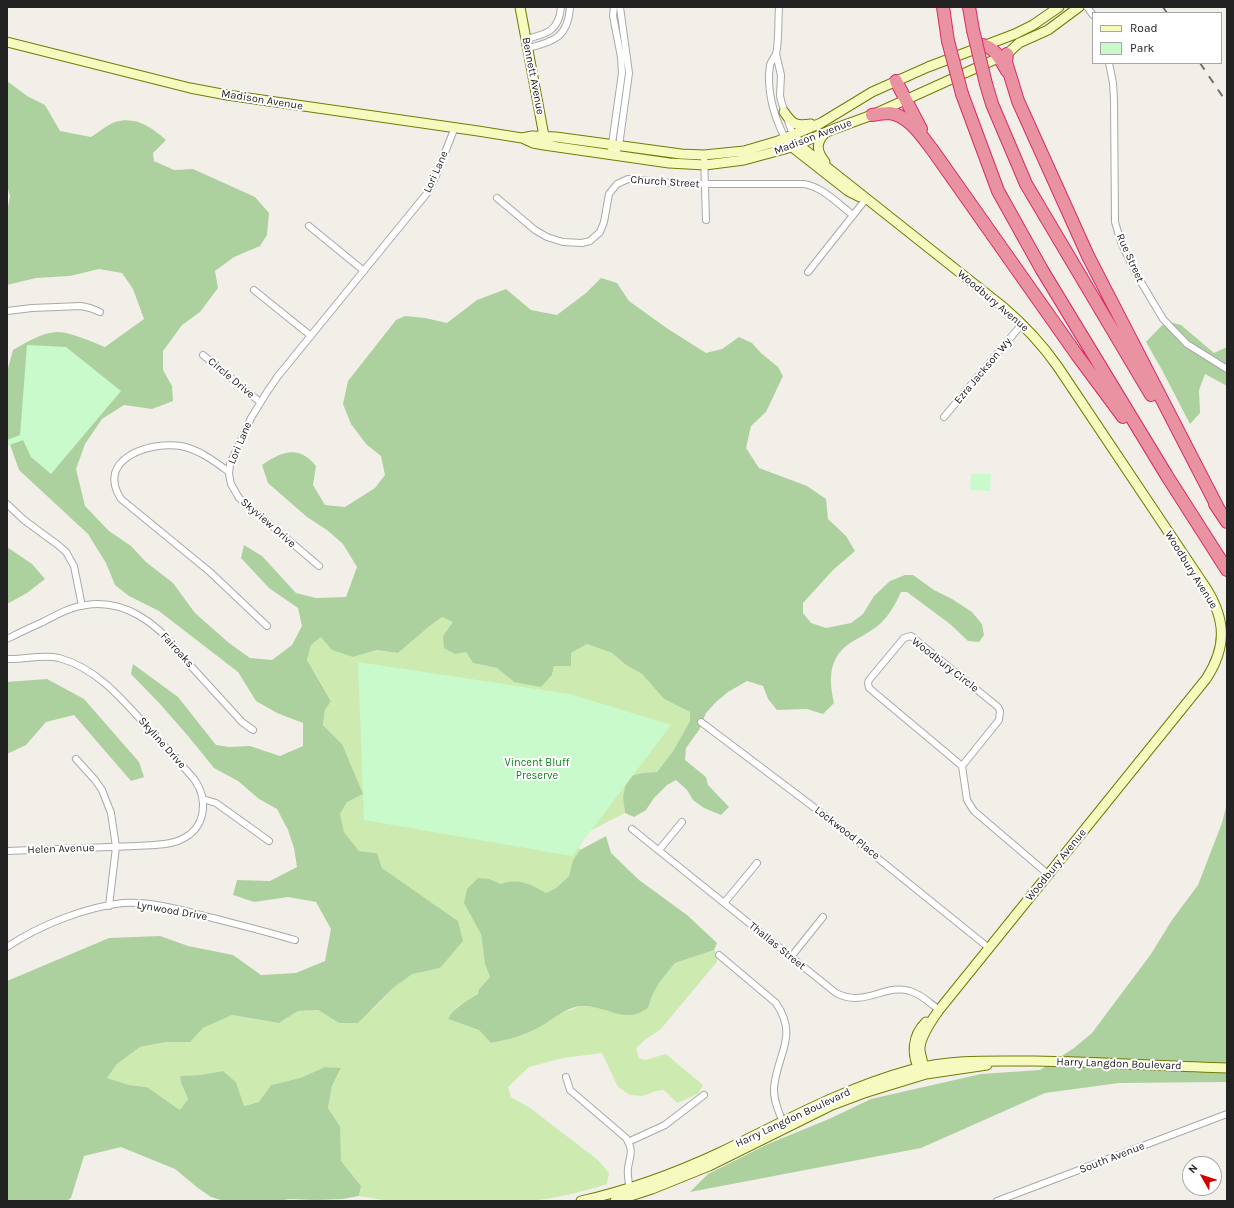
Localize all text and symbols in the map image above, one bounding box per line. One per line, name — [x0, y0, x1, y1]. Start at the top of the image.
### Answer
legend — [1092, 12, 1222, 64]
text: Road — [1130, 21, 1158, 35]
street label: Bennett Avenue — [519, 36, 547, 116]
text: Park — [1130, 41, 1154, 55]
street label: Madison Avenue — [220, 87, 304, 113]
street label: Madison Avenue — [772, 116, 854, 158]
street label: Lori Lane — [421, 149, 451, 195]
street label: Church Street — [630, 173, 700, 191]
street label: Rue Street — [1113, 232, 1147, 284]
street label: Woodbury Avenue — [955, 267, 1031, 335]
street label: Ezra Jackson Wy — [951, 335, 1015, 407]
street label: Circle Drive — [205, 355, 257, 401]
street label: Lori Lane — [225, 420, 255, 466]
street label: Skyview Drive — [238, 496, 298, 550]
street label: Woodbury Avenue — [1162, 529, 1220, 611]
street label: Fairoaks — [158, 630, 196, 670]
street label: Woodbury Circle — [909, 635, 981, 695]
street label: Skyline Drive — [135, 715, 189, 771]
park label: Vincent Bluff Preserve — [505, 756, 569, 782]
street label: Lockwood Place — [812, 804, 882, 862]
street label: Woodbury Avenue — [1023, 826, 1089, 904]
street label: Helen Avenue — [27, 841, 95, 857]
street label: Lynwood Drive — [136, 898, 208, 924]
street label: Thallas Street — [746, 919, 808, 973]
street label: Harry Langdon Boulevard — [1056, 1055, 1182, 1073]
street label: Harry Langdon Boulevard — [733, 1086, 853, 1150]
street label: South Avenue — [1077, 1139, 1147, 1177]
north arrow — [1182, 1156, 1222, 1196]
text: N — [1186, 1162, 1201, 1176]

